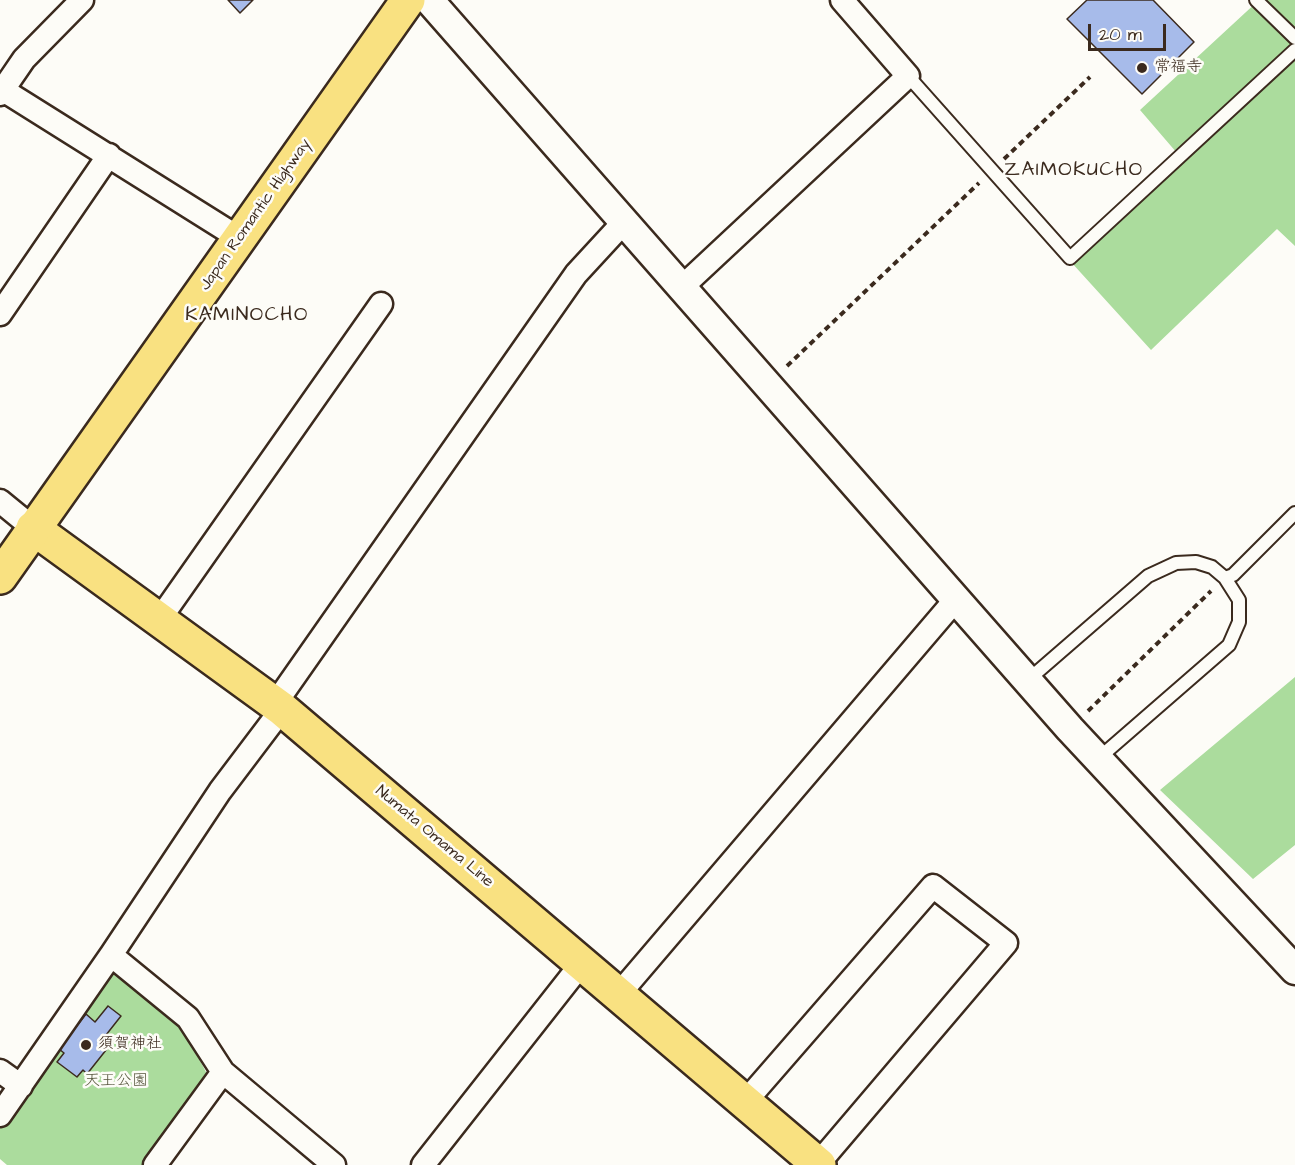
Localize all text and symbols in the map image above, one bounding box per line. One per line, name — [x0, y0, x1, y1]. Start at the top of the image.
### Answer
scale bar — [1091, 12, 1169, 50]
text: 20 m — [1099, 22, 1142, 47]
place label: 常福寺 — [1154, 58, 1202, 78]
marker: 常福寺 — [1135, 61, 1149, 75]
street label: Japan Romantic Highway — [196, 136, 316, 294]
district label: ZAIMOKUCHO — [1004, 159, 1144, 183]
district label: KAMINOCHO — [185, 304, 309, 328]
street label: Numata Omama Line — [371, 782, 497, 892]
place label: 須賀神社 — [98, 1035, 162, 1055]
marker: 須賀神社 — [79, 1038, 93, 1052]
park label: 天王公園 — [84, 1072, 148, 1092]

